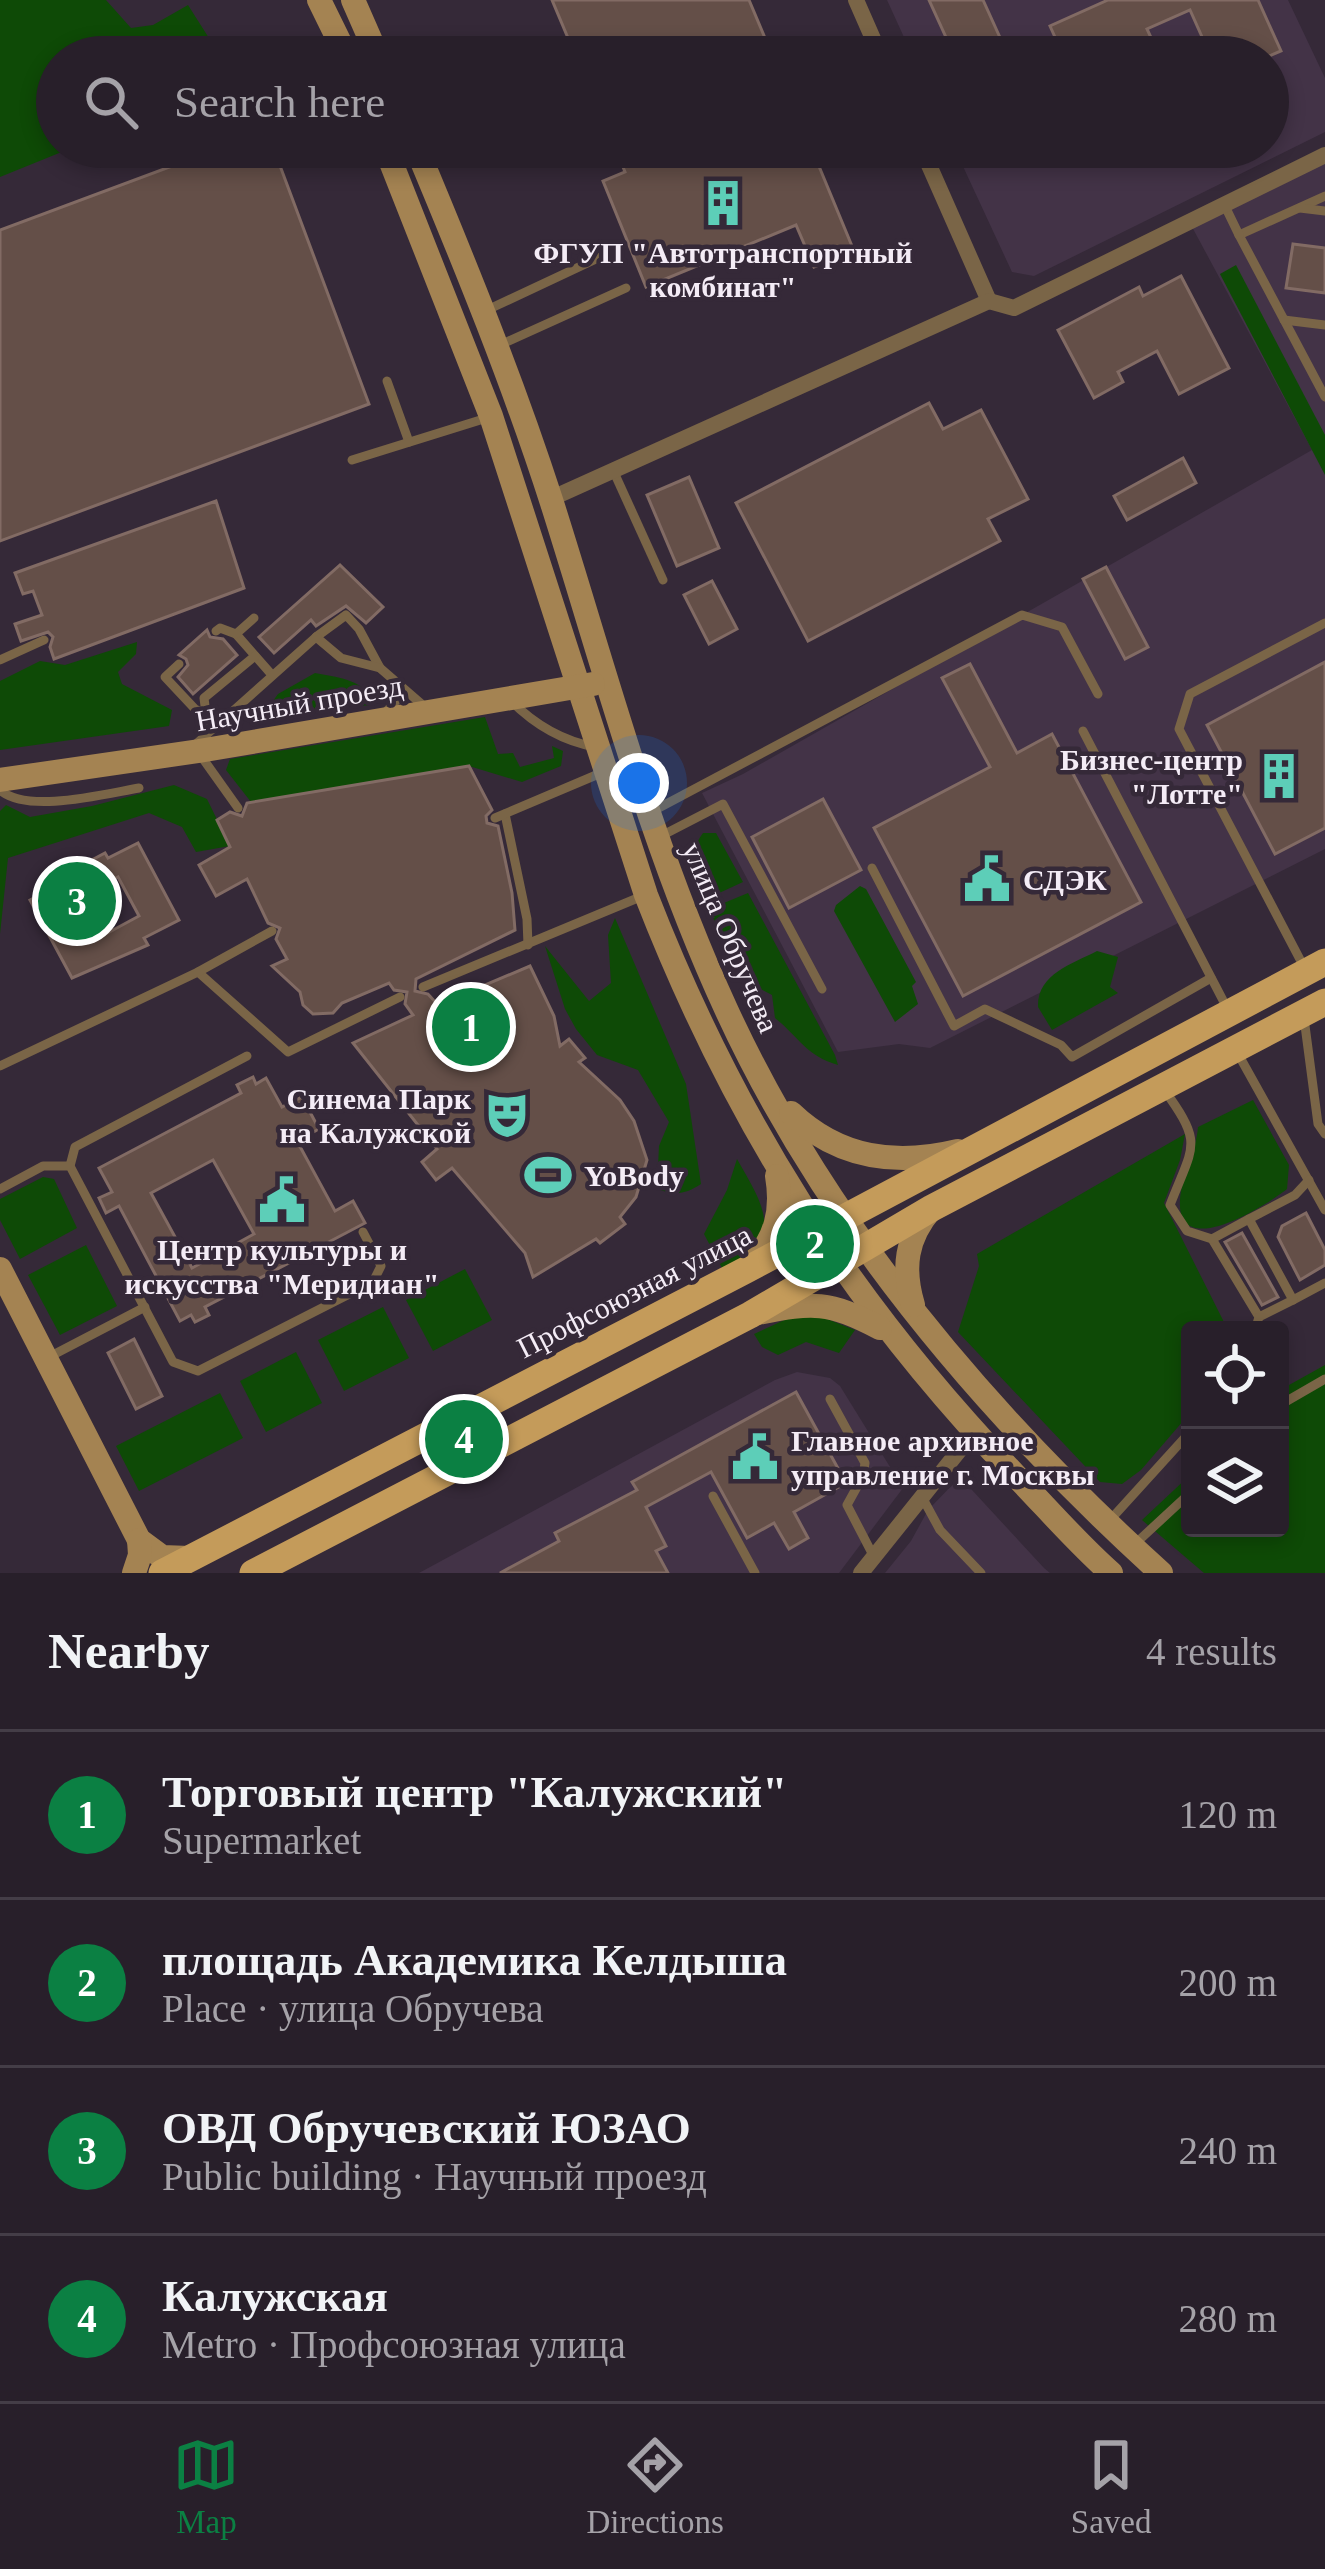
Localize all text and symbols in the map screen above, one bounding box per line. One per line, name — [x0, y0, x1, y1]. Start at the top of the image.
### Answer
search box — [36, 36, 1289, 168]
icon: search — [78, 69, 144, 135]
text: Search here — [174, 77, 385, 127]
building icon: ФГУП "Автотранспортный комбинат" — [698, 178, 748, 228]
place label: ФГУП "Автотранспортный комбинат" — [533, 236, 913, 303]
street label: Научный проезд — [193, 669, 405, 737]
place label: Бизнес-центр "Лотте" — [1060, 743, 1243, 810]
building icon: Бизнес-центр "Лотте" — [1254, 751, 1304, 801]
your location — [609, 753, 669, 813]
street label: улица Обручева — [676, 837, 786, 1037]
public building icon: СДЭК — [962, 854, 1012, 904]
pin: 3 — [38, 856, 116, 946]
place label: СДЭК — [1023, 863, 1107, 896]
pin: 1 — [432, 982, 510, 1072]
place label: Синема Парк на Калужской — [279, 1082, 472, 1149]
theatre icon: Синема Парк на Калужской — [482, 1090, 532, 1140]
sports icon: YoBody — [523, 1150, 573, 1200]
place label: YoBody — [584, 1159, 684, 1192]
public building icon: Центр культуры и искусства "Меридиан" — [257, 1175, 307, 1225]
pin: 2 — [776, 1199, 854, 1289]
street label: Профсоюзная улица — [511, 1218, 757, 1364]
place label: Центр культуры и искусства "Меридиан" — [125, 1233, 439, 1300]
map controls — [1181, 1321, 1289, 1537]
button: locate — [1181, 1321, 1289, 1429]
pin: 4 — [425, 1394, 503, 1484]
place label: Главное архивное управление г. Москвы — [791, 1424, 1095, 1491]
button: layers — [1181, 1429, 1289, 1537]
public building icon: Главное архивное управление г. Москвы — [730, 1432, 780, 1482]
text: Nearby — [48, 1623, 209, 1679]
text: 4 results — [1146, 1630, 1277, 1673]
text: Торговый центр "Калужский" — [162, 1767, 787, 1817]
text: 1 — [77, 1793, 97, 1836]
text: 120 m — [1178, 1793, 1277, 1836]
text: Supermarket — [162, 1819, 361, 1862]
text: площадь Академика Келдыша — [162, 1935, 787, 1985]
text: 2 — [77, 1961, 97, 2004]
text: 200 m — [1178, 1961, 1277, 2004]
text: Place · улица Обручева — [162, 1987, 544, 2030]
text: ОВД Обручевский ЮЗАО — [162, 2103, 691, 2153]
text: 3 — [77, 2129, 97, 2172]
text: 240 m — [1178, 2129, 1277, 2172]
text: Public building · Научный проезд — [162, 2155, 707, 2198]
text: Калужская — [162, 2271, 388, 2321]
text: 4 — [77, 2297, 97, 2340]
text: 280 m — [1178, 2297, 1277, 2340]
text: Metro · Профсоюзная улица — [162, 2323, 626, 2366]
tab: Map — [173, 2432, 239, 2541]
tab: Directions — [586, 2432, 724, 2541]
tab: Saved — [1071, 2432, 1152, 2541]

